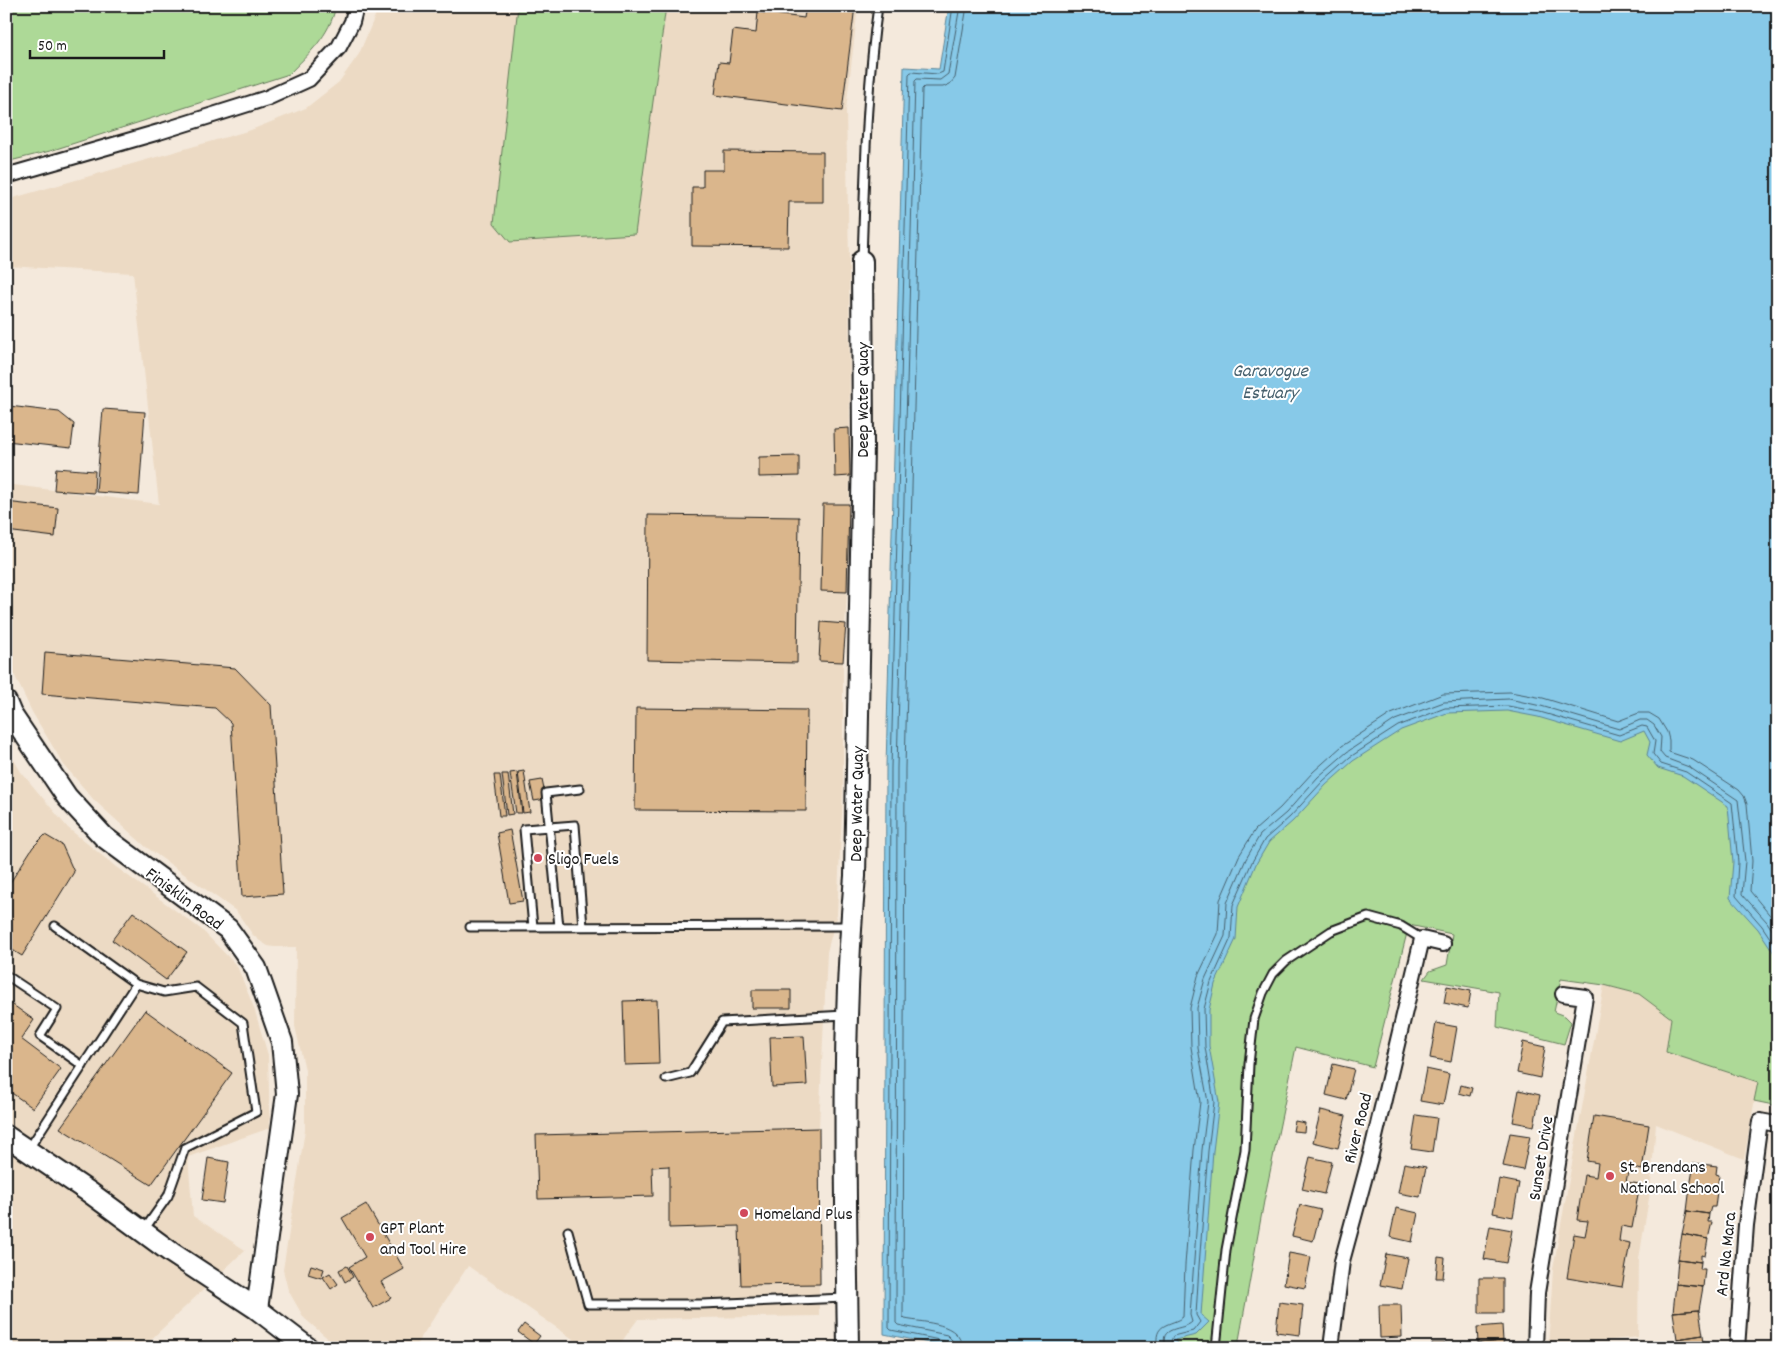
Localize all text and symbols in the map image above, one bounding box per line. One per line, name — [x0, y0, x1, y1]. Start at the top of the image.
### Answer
scale bar — [30, 28, 164, 60]
text: 50 m — [38, 36, 67, 58]
street label: Deep Water Quay — [852, 341, 877, 458]
water label: Garavogue Estuary — [1232, 359, 1309, 408]
street label: Deep Water Quay — [845, 745, 872, 862]
place label: Sligo Fuels — [548, 848, 619, 873]
marker: Sligo Fuels — [532, 852, 544, 864]
street label: Finisklin Road — [139, 862, 228, 938]
street label: River Road — [1339, 1091, 1380, 1167]
street label: Sunset Drive — [1523, 1114, 1561, 1202]
place label: St. Brendans National School — [1620, 1156, 1725, 1202]
marker: St. Brendans National School — [1604, 1170, 1616, 1182]
place label: Homeland Plus — [754, 1203, 853, 1228]
marker: Homeland Plus — [738, 1207, 750, 1219]
street label: Ard Na Mara — [1711, 1210, 1744, 1298]
place label: GPT Plant and Tool Hire — [380, 1217, 467, 1263]
marker: GPT Plant and Tool Hire — [364, 1231, 376, 1243]

